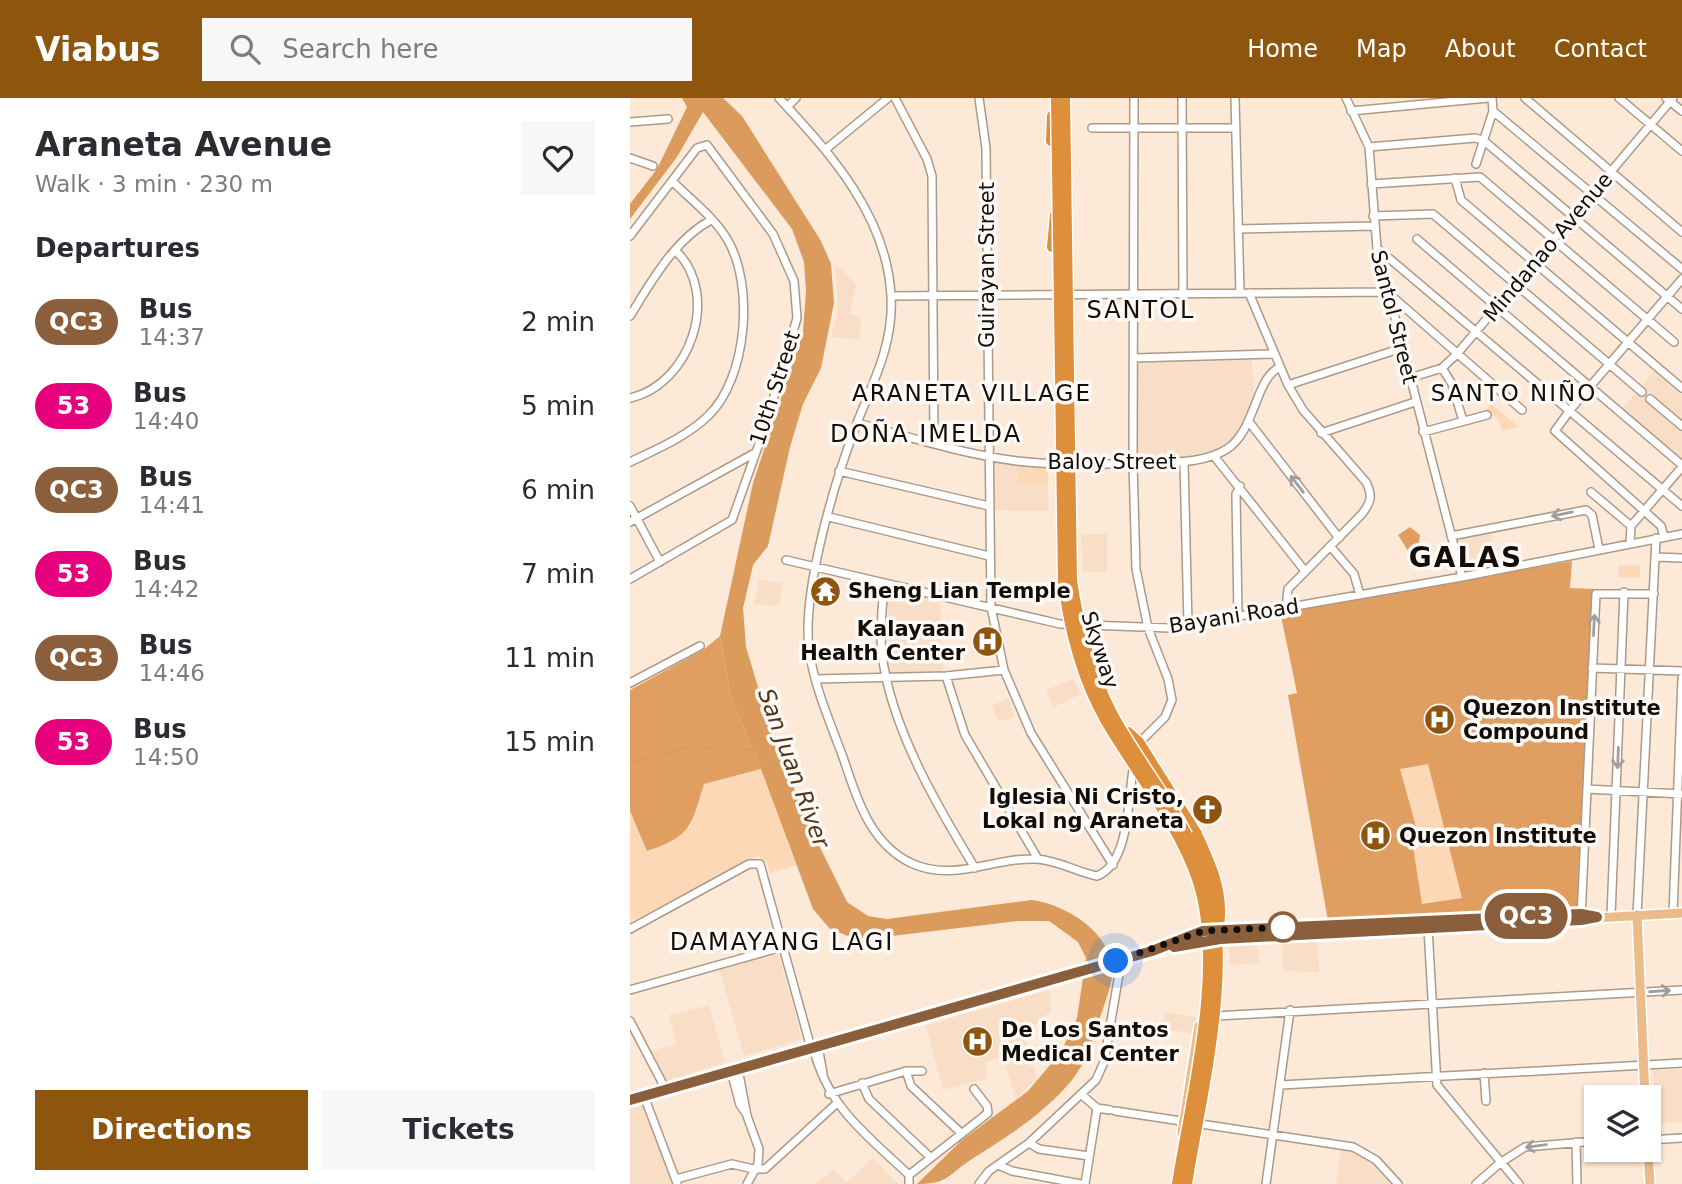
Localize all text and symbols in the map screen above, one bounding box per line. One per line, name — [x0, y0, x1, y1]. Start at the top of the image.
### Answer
search box — [202, 18, 692, 81]
text: Viabus — [35, 30, 160, 69]
icon: search — [226, 30, 264, 68]
text: Search here — [282, 34, 438, 64]
text: Home — [1247, 35, 1318, 63]
text: Map — [1356, 35, 1407, 63]
text: About — [1445, 35, 1516, 63]
text: Contact — [1554, 35, 1647, 63]
button: heart — [521, 121, 595, 195]
text: Araneta Avenue — [35, 125, 332, 164]
street label: Mindanao Avenue — [1479, 168, 1617, 326]
text: Walk · 3 min · 230 m — [35, 171, 273, 197]
street label: Guirayan Street — [975, 182, 999, 348]
text: Departures — [35, 233, 200, 263]
street label: Santol Street — [1366, 248, 1422, 386]
text: Bus — [139, 294, 193, 324]
district label: SANTOL — [1087, 296, 1195, 324]
text: 2 min — [521, 307, 595, 337]
text: QC3 — [49, 308, 104, 336]
text: 14:37 — [139, 324, 205, 350]
street label: 10th Street — [745, 328, 805, 448]
text: Bus — [133, 378, 187, 408]
district label: SANTO NIÑO — [1431, 379, 1597, 406]
district label: ARANETA VILLAGE — [852, 380, 1092, 406]
text: 5 min — [521, 391, 595, 421]
text: 53 — [57, 392, 90, 420]
text: 14:40 — [133, 408, 199, 434]
district label: DOÑA IMELDA — [830, 418, 1022, 448]
street label: Baloy Street — [1048, 450, 1176, 474]
text: Bus — [139, 462, 193, 492]
text: 6 min — [521, 475, 595, 505]
one-way arrow — [1290, 475, 1305, 494]
text: QC3 — [49, 476, 104, 504]
text: 14:41 — [139, 492, 205, 518]
one-way arrow — [1551, 507, 1574, 521]
district label: GALAS — [1409, 541, 1523, 574]
text: Bus — [133, 546, 187, 576]
text: 7 min — [521, 559, 595, 589]
text: 53 — [57, 560, 90, 588]
temple icon: Sheng Lian Temple — [808, 574, 842, 608]
text: 14:42 — [133, 576, 199, 602]
place label: Sheng Lian Temple — [848, 579, 1071, 603]
street label: Bayani Road — [1167, 594, 1301, 638]
street label: Skyway — [1076, 608, 1124, 692]
one-way arrow — [1588, 614, 1601, 637]
place label: Kalayaan Health Center — [800, 617, 966, 665]
hospital icon: Kalayaan Health Center — [971, 624, 1005, 658]
text: Bus — [139, 630, 193, 660]
text: 11 min — [505, 643, 595, 673]
text: QC3 — [49, 644, 104, 672]
text: 14:46 — [139, 660, 205, 686]
water label: San Juan River — [753, 685, 835, 853]
place label: Quezon Institute Compound — [1463, 696, 1661, 744]
hospital icon: Quezon Institute Compound — [1423, 703, 1457, 737]
text: Bus — [133, 714, 187, 744]
text: 15 min — [505, 727, 595, 757]
text: 53 — [57, 728, 90, 756]
text: 14:50 — [133, 744, 199, 770]
one-way arrow — [1611, 746, 1624, 769]
place label: Iglesia Ni Cristo, Lokal ng Araneta — [982, 785, 1184, 833]
church icon: Iglesia Ni Cristo, Lokal ng Araneta — [1190, 792, 1224, 826]
hospital icon: Quezon Institute — [1359, 819, 1393, 853]
place label: Quezon Institute — [1399, 824, 1597, 848]
line badge: QC3 — [1486, 893, 1566, 939]
text: QC3 — [1499, 902, 1553, 930]
unlabelled marker — [1268, 912, 1298, 942]
district label: DAMAYANG LAGI — [670, 928, 894, 956]
your location — [1098, 943, 1133, 978]
one-way arrow — [1649, 984, 1671, 997]
place label: De Los Santos Medical Center — [1001, 1018, 1179, 1066]
hospital icon: De Los Santos Medical Center — [961, 1025, 995, 1059]
map controls — [1584, 1085, 1661, 1162]
button: layers — [1584, 1085, 1661, 1162]
button: Directions — [35, 1090, 308, 1170]
button: Tickets — [322, 1090, 595, 1170]
one-way arrow — [1525, 1140, 1548, 1153]

